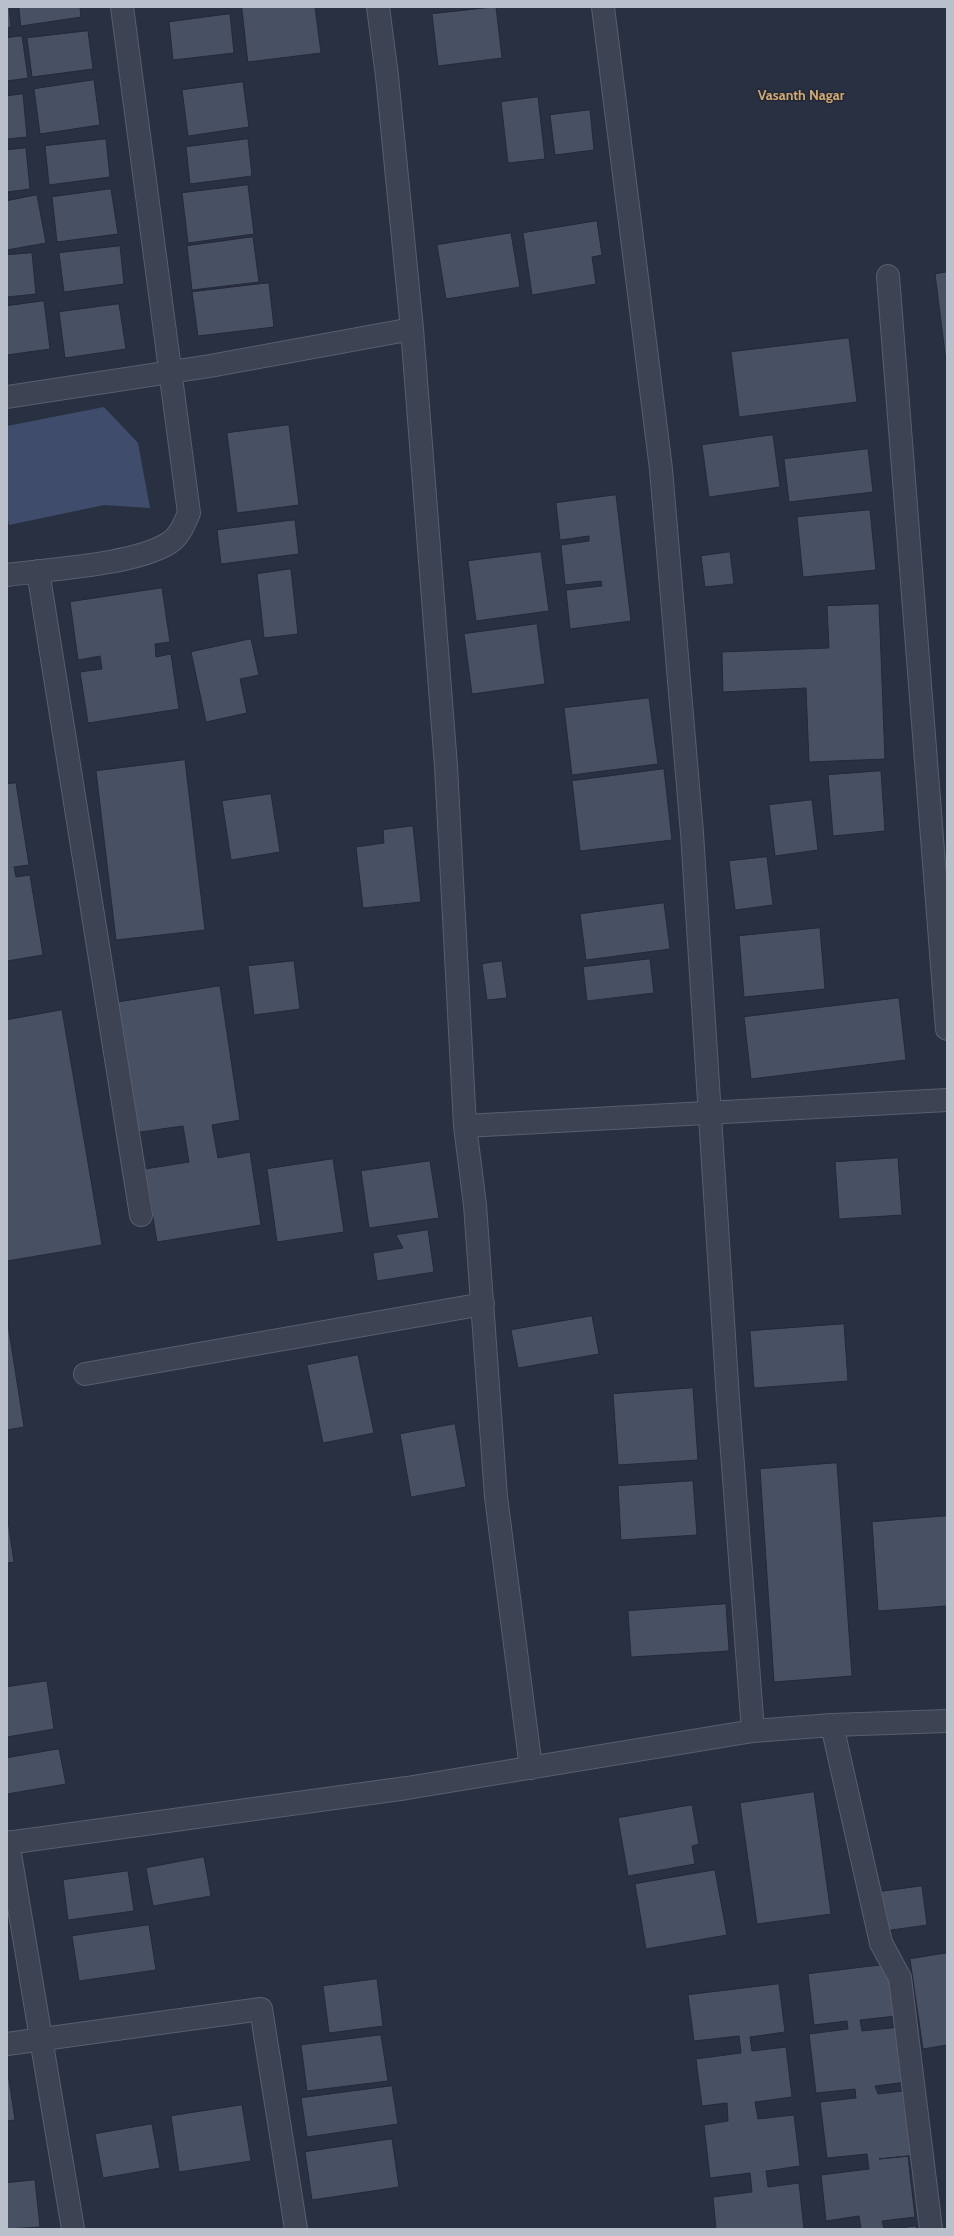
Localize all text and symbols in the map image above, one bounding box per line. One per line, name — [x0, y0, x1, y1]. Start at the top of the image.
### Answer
district label: Vasanth Nagar — [758, 88, 844, 104]

